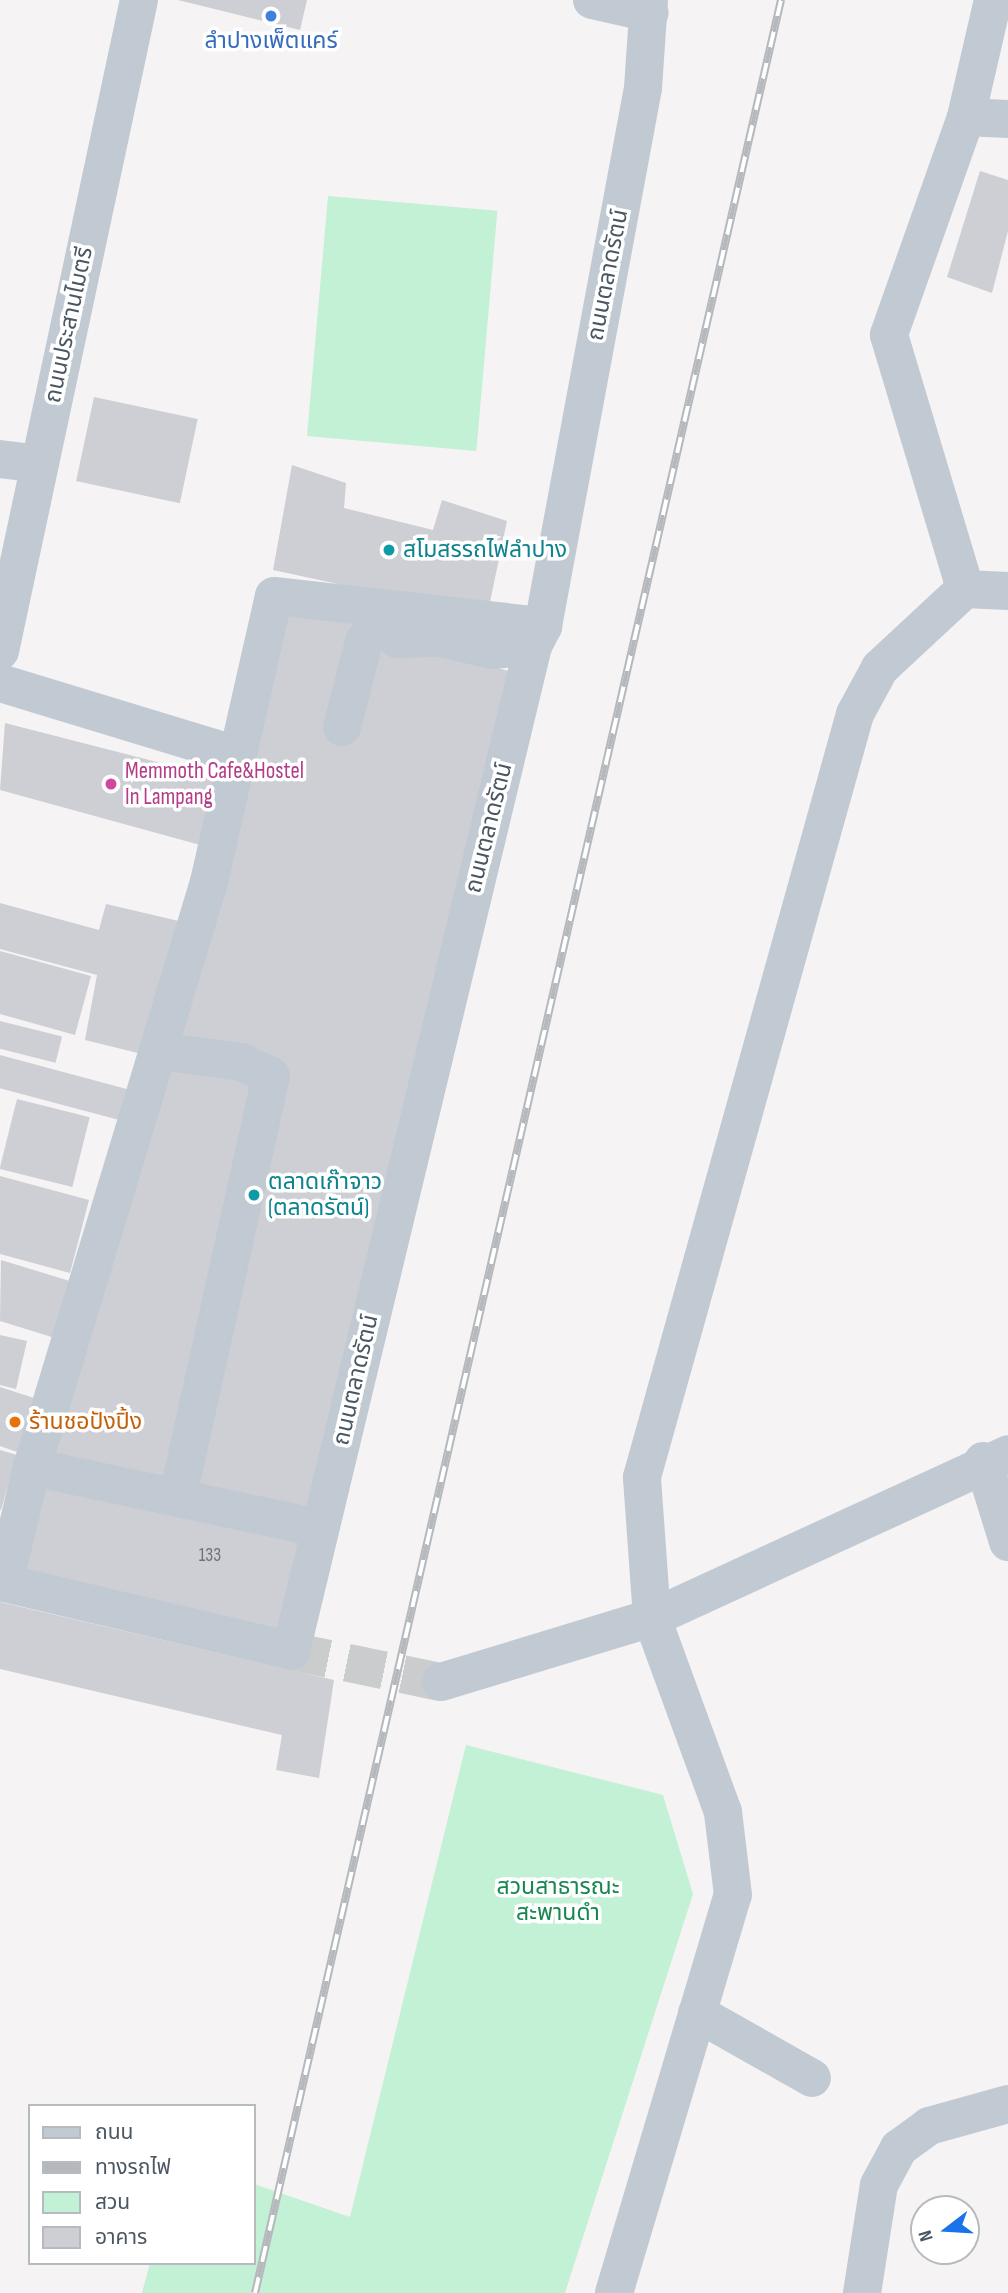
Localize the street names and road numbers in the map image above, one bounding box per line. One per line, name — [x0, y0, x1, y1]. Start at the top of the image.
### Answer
street label: ถนนตลาดรัตน์ — [582, 207, 634, 343]
street label: ถนนประสานไมตรี — [39, 245, 99, 405]
street label: ถนนตลาดรัตน์ — [459, 760, 519, 896]
street label: ถนนตลาดรัตน์ — [328, 1312, 384, 1448]

